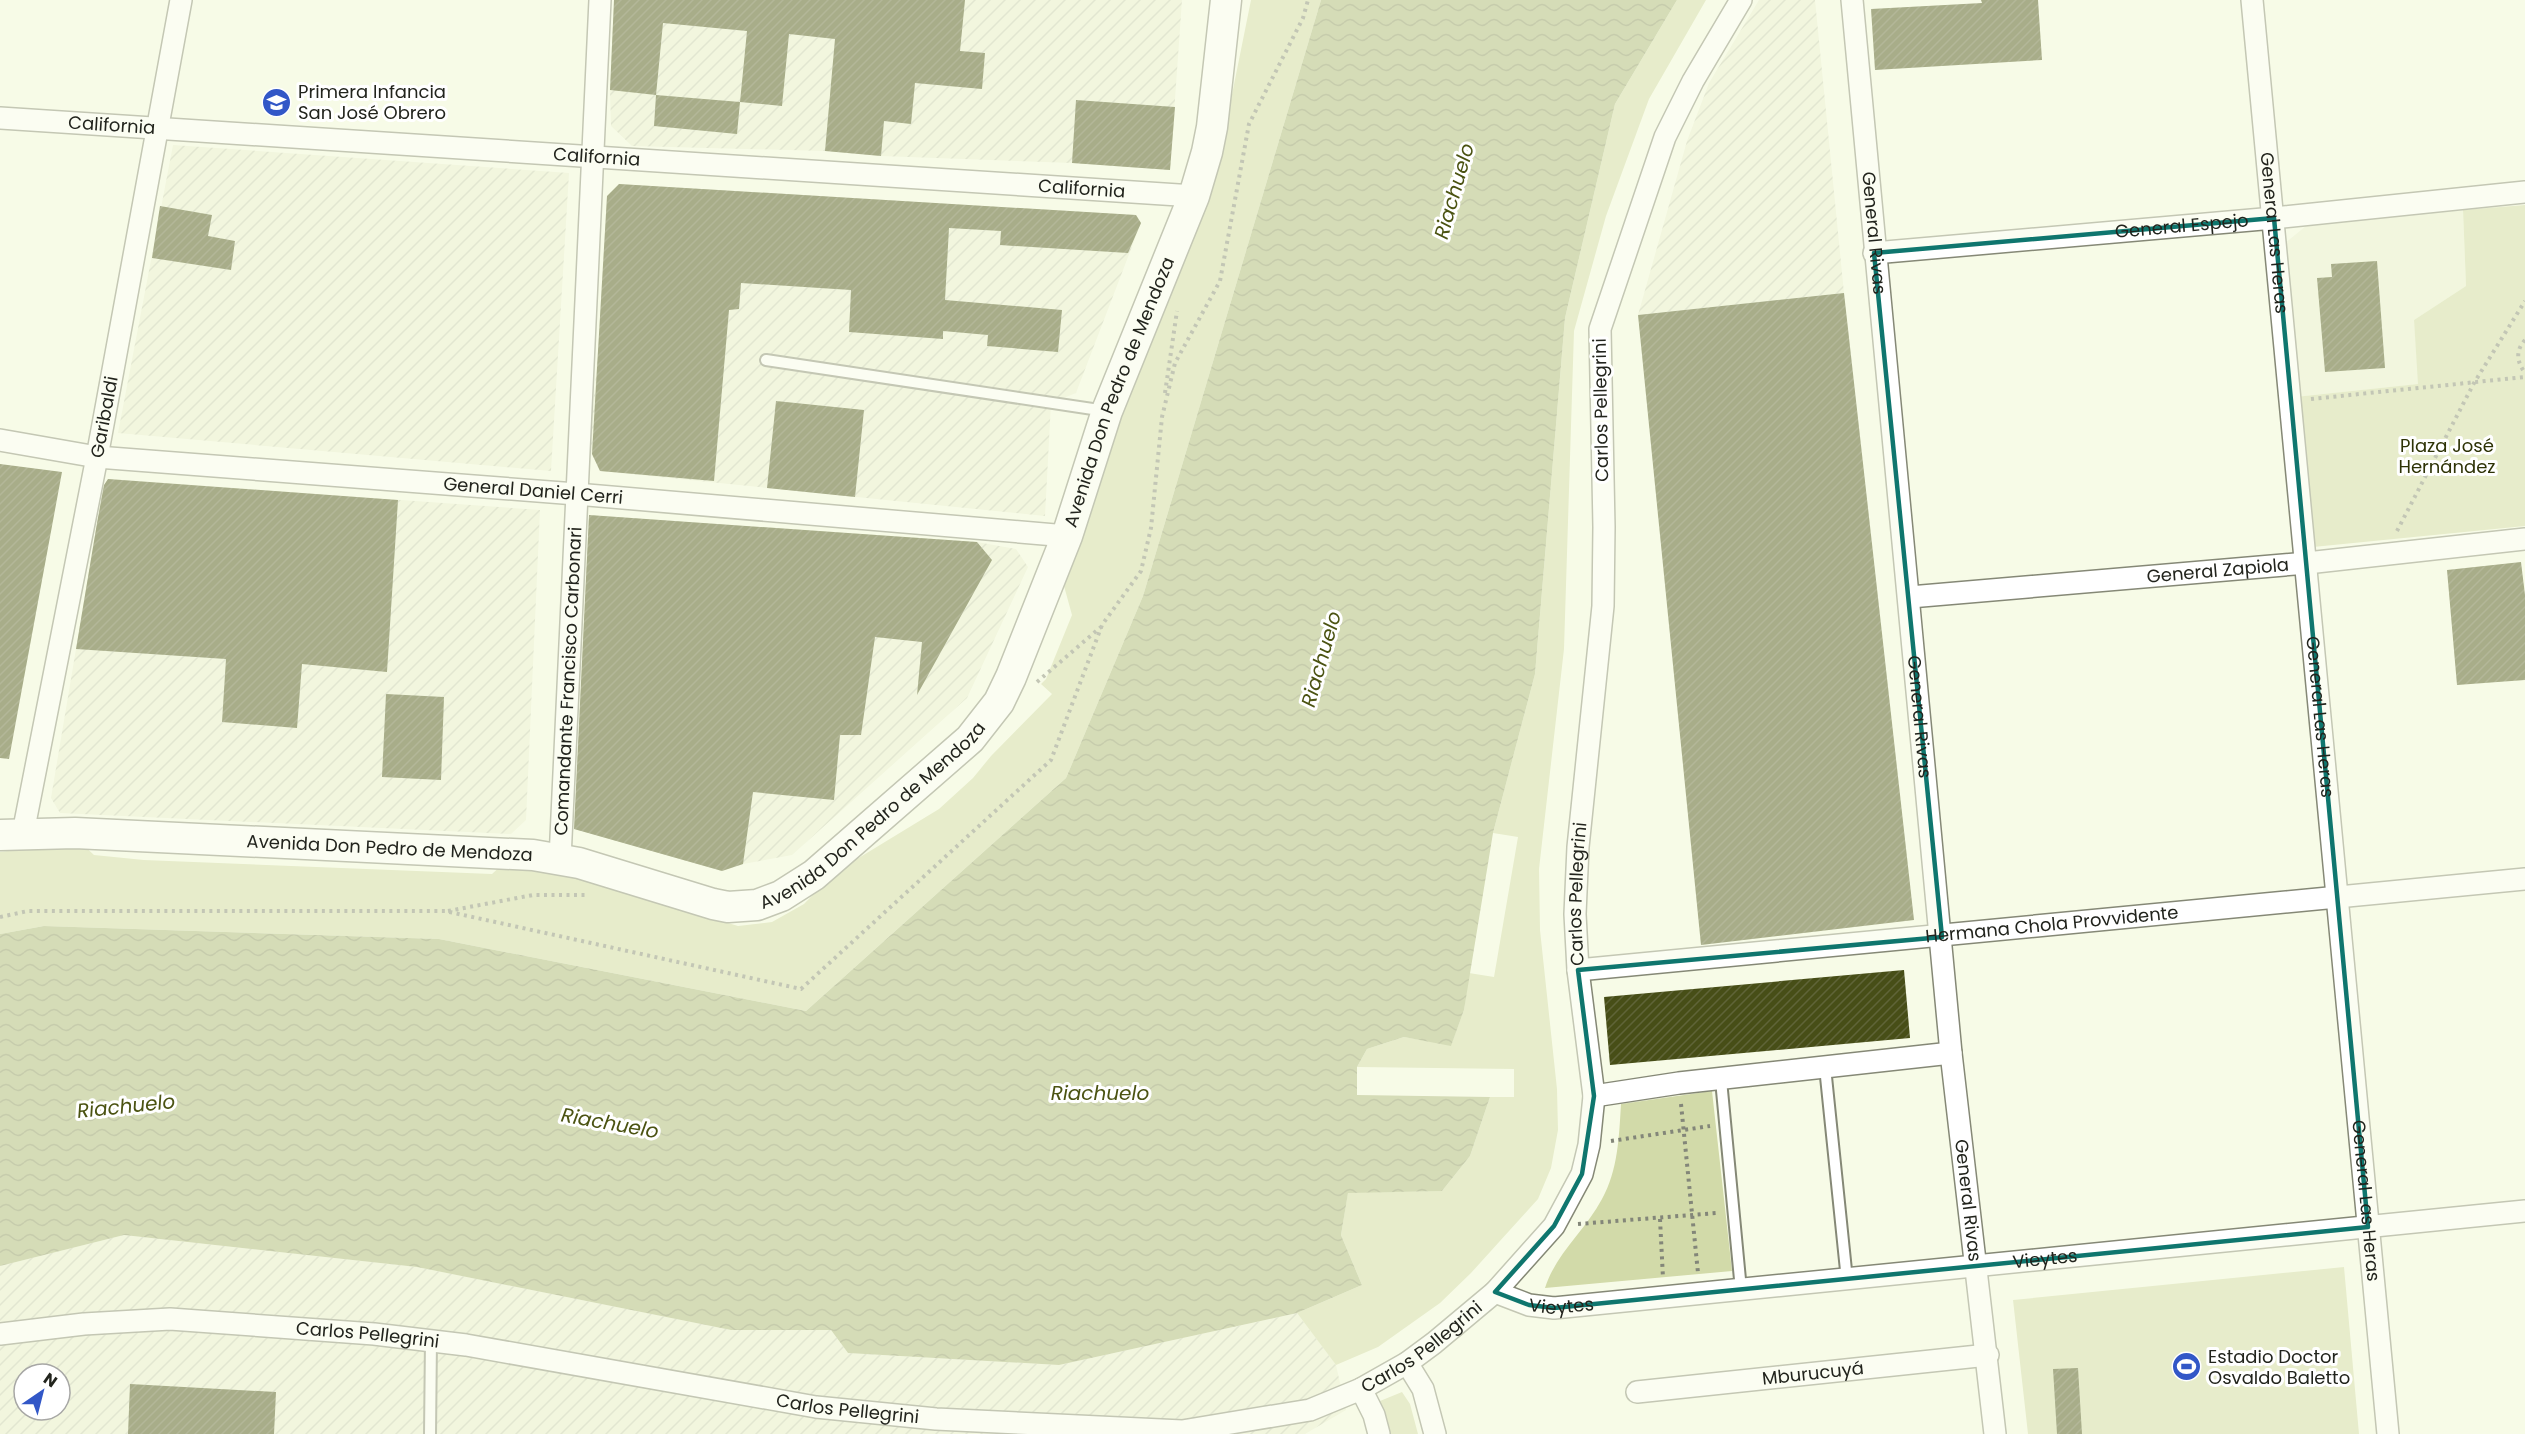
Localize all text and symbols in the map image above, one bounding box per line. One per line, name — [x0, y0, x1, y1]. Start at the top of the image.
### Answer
place label: Primera Infancia San José Obrero — [298, 79, 446, 125]
school or university icon: Primera Infancia San José Obrero — [261, 86, 293, 118]
street label: California — [67, 109, 156, 140]
water label: Riachuelo — [1427, 140, 1481, 242]
street label: California — [552, 141, 641, 172]
street label: General Las Heras — [2254, 151, 2295, 315]
street label: General Rivas — [1856, 170, 1893, 295]
street label: California — [1037, 173, 1126, 203]
street label: General Espejo — [2114, 207, 2250, 244]
street label: Avenida Don Pedro de Mendoza — [1058, 253, 1180, 530]
street label: Carlos Pellegrini — [1587, 338, 1614, 482]
street label: Garibaldi — [84, 374, 124, 460]
park label: Plaza José Hernández — [2398, 433, 2496, 479]
street label: General Daniel Cerri — [442, 471, 624, 510]
street label: Comandante Francisco Carbonari — [548, 526, 587, 836]
street label: General Zapiola — [2146, 552, 2290, 589]
water label: Riachuelo — [1294, 608, 1348, 710]
street label: General Las Heras — [2300, 635, 2341, 799]
street label: General Rivas — [1902, 654, 1938, 779]
street label: Avenida Don Pedro de Mendoza — [756, 716, 991, 915]
street label: Carlos Pellegrini — [1562, 821, 1593, 966]
street label: Avenida Don Pedro de Mendoza — [246, 828, 533, 867]
street label: Hermana Chola Provvidente — [1924, 899, 2179, 949]
water label: Riachuelo — [1051, 1079, 1149, 1107]
water label: Riachuelo — [76, 1087, 176, 1125]
water label: Riachuelo — [559, 1101, 661, 1145]
street label: General Las Heras — [2346, 1119, 2386, 1282]
street label: General Rivas — [1949, 1138, 1988, 1263]
street label: Vieytes — [2011, 1243, 2079, 1274]
street label: Vieytes — [1528, 1291, 1595, 1320]
street label: Carlos Pellegrini — [1356, 1295, 1487, 1399]
street label: Carlos Pellegrini — [295, 1315, 441, 1354]
place label: Estadio Doctor Osvaldo Baletto — [2208, 1344, 2350, 1390]
sports icon: Estadio Doctor Osvaldo Baletto — [2171, 1351, 2203, 1383]
street label: Mburucuyá — [1761, 1355, 1865, 1391]
north arrow — [12, 1362, 72, 1422]
text: N — [39, 1367, 62, 1393]
street label: Carlos Pellegrini — [774, 1387, 920, 1429]

